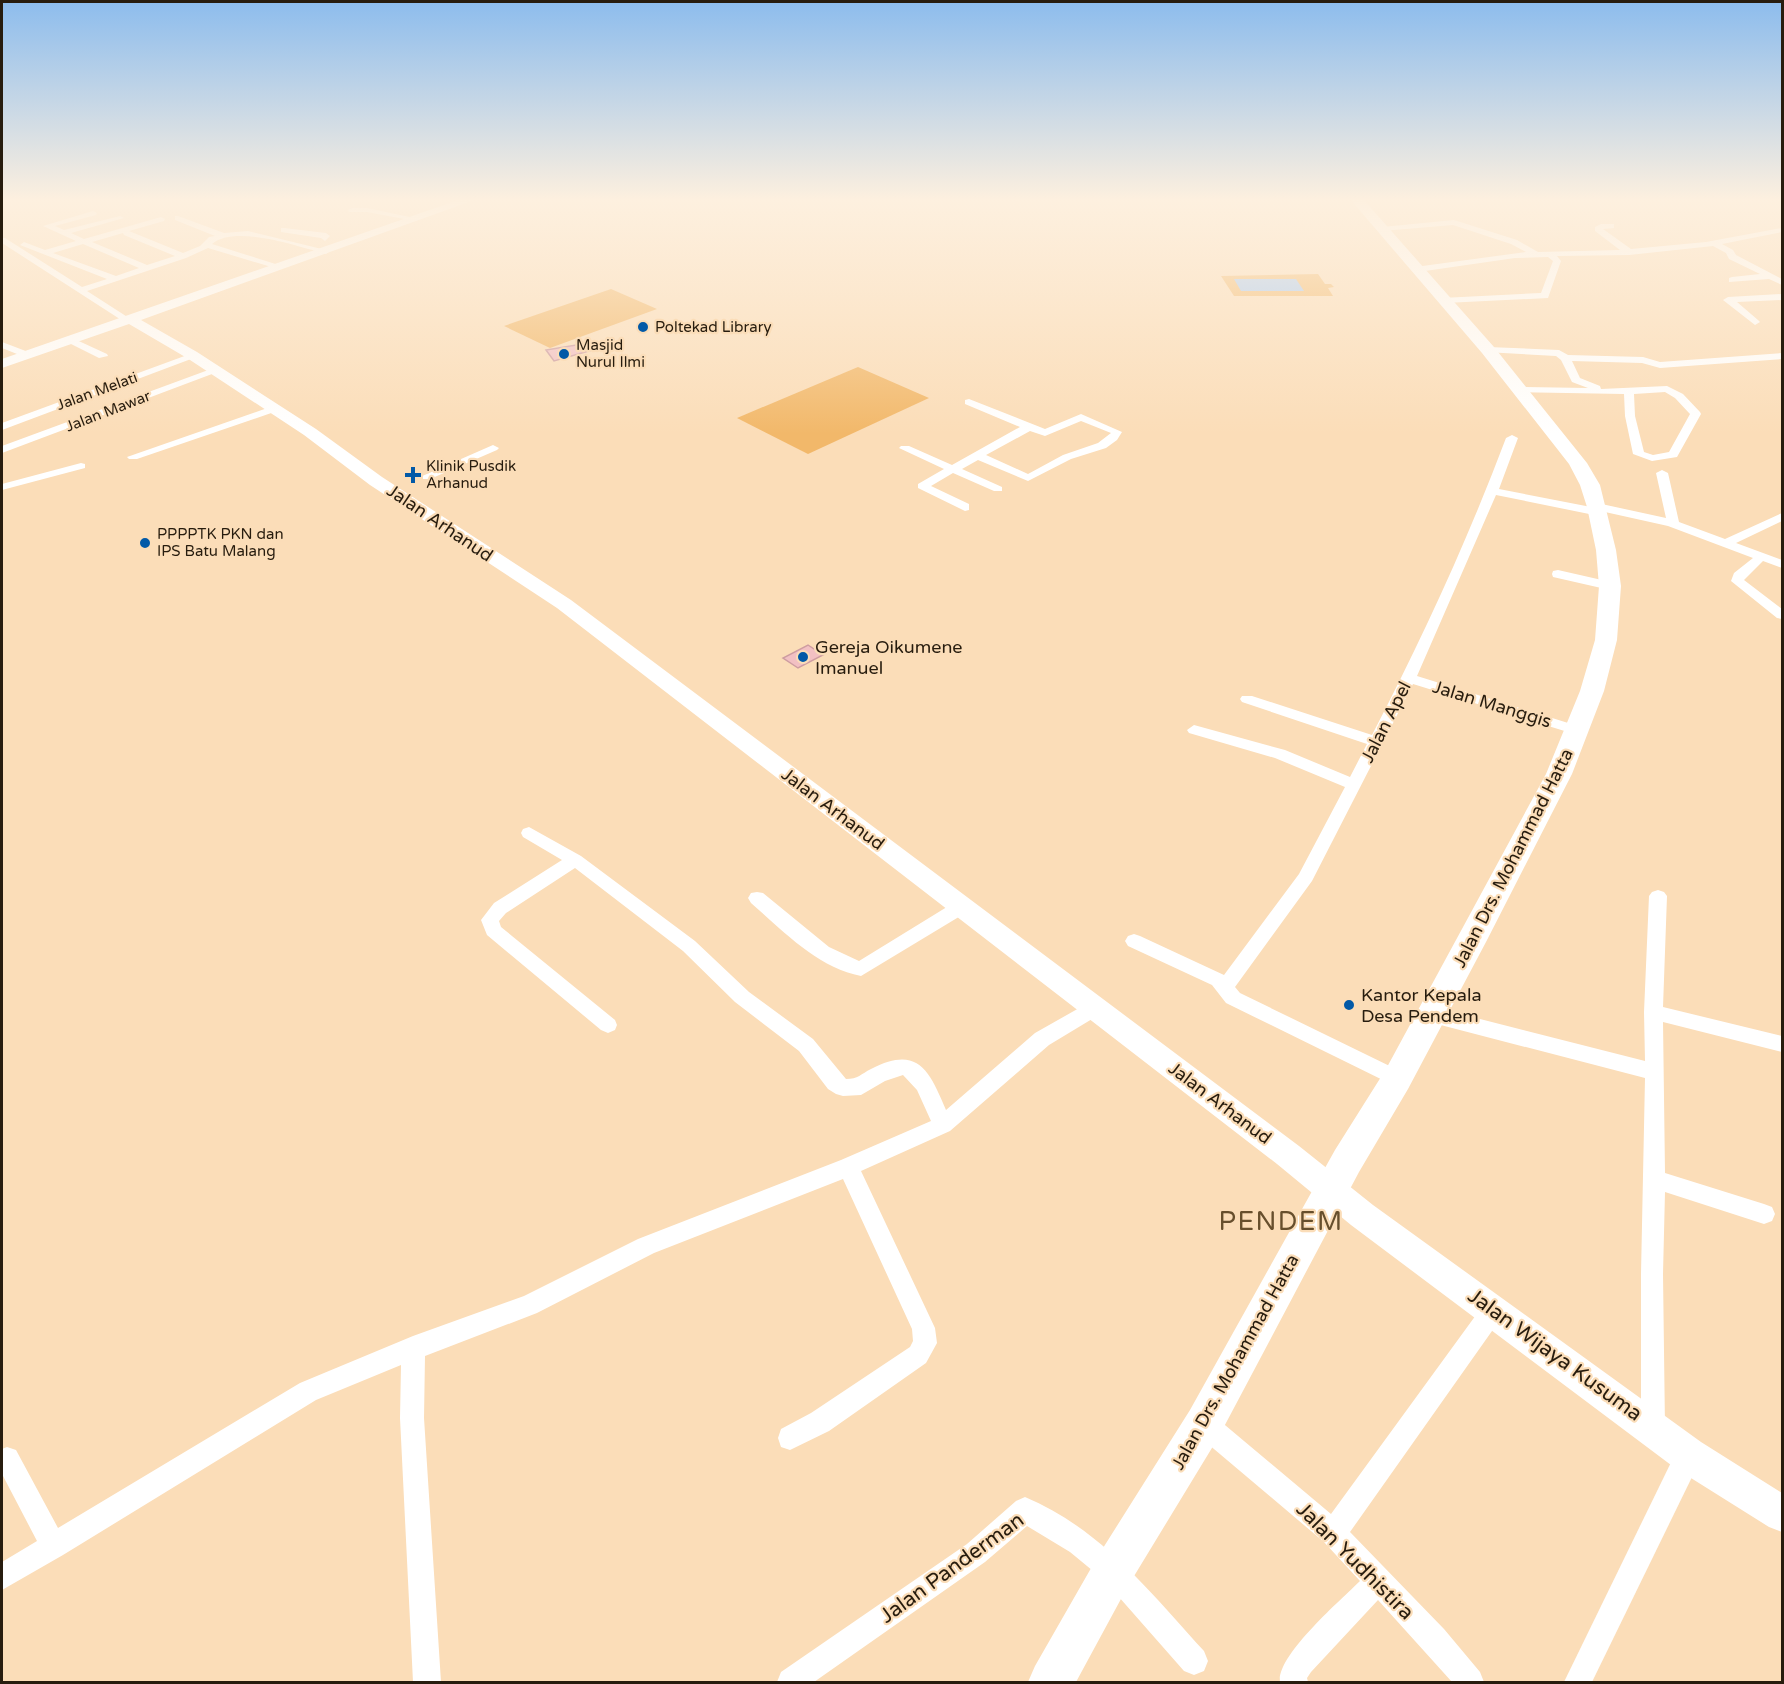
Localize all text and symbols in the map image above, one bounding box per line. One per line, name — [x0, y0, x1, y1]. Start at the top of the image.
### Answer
place label: Poltekad Library — [655, 318, 771, 336]
marker: Poltekad Library — [636, 320, 650, 334]
place label: Masjid Nurul Ilmi — [576, 336, 645, 371]
marker: Masjid Nurul Ilmi — [557, 347, 571, 361]
street label: Jalan Melati — [54, 368, 140, 414]
street label: Jalan Mawar — [63, 386, 153, 435]
place label: Klinik Pusdik Arhanud — [426, 457, 516, 492]
marker: Klinik Pusdik Arhanud — [404, 466, 422, 484]
street label: Jalan Arhanud — [383, 479, 497, 567]
place label: PPPPTK PKN dan IPS Batu Malang — [157, 525, 284, 560]
marker: PPPPTK PKN dan IPS Batu Malang — [138, 536, 152, 550]
place label: Gereja Oikumene Imanuel — [815, 636, 963, 679]
marker: Gereja Oikumene Imanuel — [796, 650, 810, 664]
street label: Jalan Manggis — [1430, 675, 1554, 733]
street label: Jalan Apel — [1356, 678, 1416, 766]
street label: Jalan Drs. Mohammad Hatta — [1448, 745, 1578, 971]
street label: Jalan Arhanud — [777, 763, 889, 855]
place label: Kantor Kepala Desa Pendem — [1361, 984, 1482, 1027]
marker: Kantor Kepala Desa Pendem — [1342, 998, 1356, 1012]
street label: Jalan Arhanud — [1164, 1057, 1276, 1149]
district label: PENDEM — [1218, 1206, 1344, 1237]
street label: Jalan Drs. Mohammad Hatta — [1167, 1251, 1303, 1473]
street label: Jalan Wijaya Kusuma — [1463, 1283, 1647, 1427]
street label: Jalan Yudhistira — [1291, 1497, 1419, 1625]
street label: Jalan Panderman — [875, 1507, 1029, 1629]

